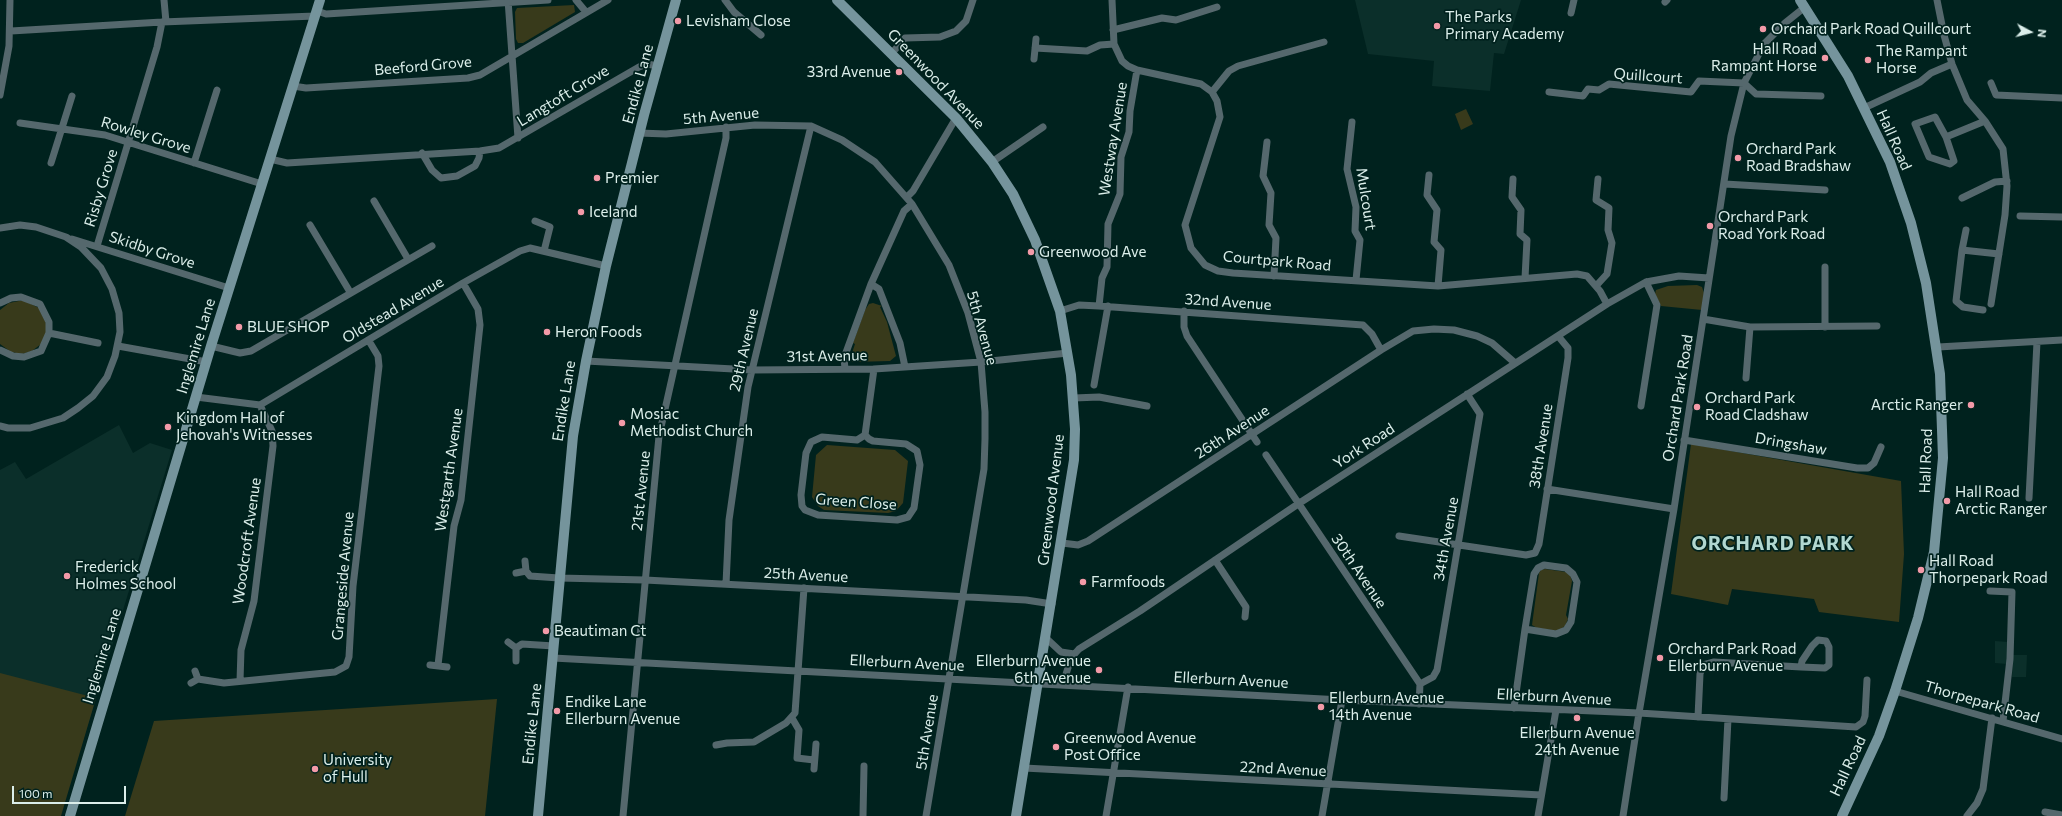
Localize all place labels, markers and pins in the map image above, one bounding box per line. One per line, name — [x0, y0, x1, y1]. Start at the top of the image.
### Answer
place label: The Parks Primary Academy — [1445, 8, 1564, 43]
place label: Levisham Close — [686, 12, 791, 30]
marker: Levisham Close — [673, 16, 683, 26]
place label: Orchard Park Road Quillcourt — [1771, 20, 1971, 38]
marker: The Parks Primary Academy — [1432, 21, 1442, 31]
marker: Orchard Park Road Quillcourt — [1758, 24, 1768, 34]
place label: Hall Road Rampant Horse — [1711, 40, 1817, 75]
place label: The Rampant Horse — [1876, 42, 1967, 77]
marker: Hall Road Rampant Horse — [1820, 53, 1830, 63]
marker: The Rampant Horse — [1863, 55, 1873, 65]
place label: 33rd Avenue — [807, 63, 891, 81]
marker: 33rd Avenue — [894, 67, 904, 77]
place label: Orchard Park Road Bradshaw — [1746, 140, 1851, 175]
marker: Orchard Park Road Bradshaw — [1733, 153, 1743, 163]
place label: Premier — [605, 169, 659, 187]
marker: Premier — [592, 173, 602, 183]
place label: Iceland — [589, 203, 637, 221]
marker: Iceland — [576, 207, 586, 217]
place label: Orchard Park Road York Road — [1718, 208, 1825, 243]
marker: Orchard Park Road York Road — [1705, 221, 1715, 231]
place label: Greenwood Ave — [1039, 243, 1146, 261]
marker: Greenwood Ave — [1026, 247, 1036, 257]
place label: BLUE SHOP — [247, 318, 330, 336]
marker: BLUE SHOP — [234, 322, 244, 332]
place label: Heron Foods — [555, 323, 642, 341]
marker: Heron Foods — [542, 327, 552, 337]
place label: Orchard Park Road Cladshaw — [1705, 389, 1809, 424]
place label: Arctic Ranger — [1871, 396, 1963, 414]
marker: Arctic Ranger — [1966, 400, 1976, 410]
marker: Orchard Park Road Cladshaw — [1692, 402, 1702, 412]
place label: Mosiac Methodist Church — [630, 405, 753, 440]
place label: Kingdom Hall of Jehovah's Witnesses — [176, 409, 312, 444]
marker: Mosiac Methodist Church — [617, 418, 627, 428]
marker: Kingdom Hall of Jehovah's Witnesses — [163, 422, 173, 432]
place label: Hall Road Arctic Ranger — [1955, 483, 2047, 518]
marker: Hall Road Arctic Ranger — [1942, 496, 1952, 506]
place label: Hall Road Thorpepark Road — [1929, 552, 2048, 587]
place label: Frederick Holmes School — [75, 558, 176, 593]
marker: Hall Road Thorpepark Road — [1916, 565, 1926, 575]
marker: Frederick Holmes School — [62, 571, 72, 581]
place label: Farmfoods — [1091, 573, 1165, 591]
marker: Farmfoods — [1078, 577, 1088, 587]
place label: Beautiman Ct — [554, 622, 646, 640]
marker: Beautiman Ct — [541, 626, 551, 636]
place label: Orchard Park Road Ellerburn Avenue — [1668, 640, 1796, 675]
place label: Ellerburn Avenue 6th Avenue — [976, 652, 1091, 687]
marker: Orchard Park Road Ellerburn Avenue — [1655, 653, 1665, 663]
marker: Ellerburn Avenue 6th Avenue — [1094, 665, 1104, 675]
place label: Ellerburn Avenue 14th Avenue — [1329, 689, 1444, 724]
place label: Endike Lane Ellerburn Avenue — [565, 693, 680, 728]
marker: Ellerburn Avenue 14th Avenue — [1316, 702, 1326, 712]
marker: Endike Lane Ellerburn Avenue — [552, 706, 562, 716]
marker: Ellerburn Avenue 24th Avenue — [1572, 713, 1582, 723]
place label: Ellerburn Avenue 24th Avenue — [1519, 724, 1635, 759]
place label: Greenwood Avenue Post Office — [1064, 729, 1196, 764]
marker: Greenwood Avenue Post Office — [1051, 742, 1061, 752]
place label: University of Hull — [323, 751, 392, 786]
marker: University of Hull — [310, 764, 320, 774]

